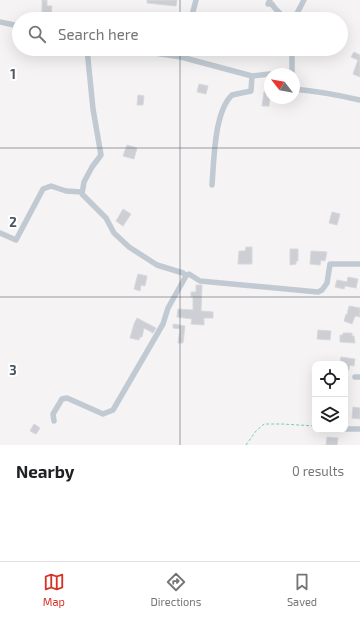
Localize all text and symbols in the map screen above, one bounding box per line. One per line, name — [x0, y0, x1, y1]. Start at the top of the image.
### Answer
search box — [12, 12, 348, 56]
icon: search — [26, 23, 48, 45]
text: Search here — [58, 25, 139, 43]
text: 1 — [10, 66, 16, 82]
north arrow — [264, 68, 300, 104]
text: 2 — [9, 214, 17, 230]
map controls — [312, 361, 348, 433]
button: locate — [312, 361, 348, 397]
text: 3 — [9, 362, 17, 378]
button: layers — [312, 397, 348, 433]
text: Nearby — [16, 461, 74, 481]
text: 0 results — [292, 463, 344, 479]
tab: Map — [43, 571, 65, 608]
tab: Directions — [151, 571, 201, 608]
tab: Saved — [287, 571, 317, 608]

